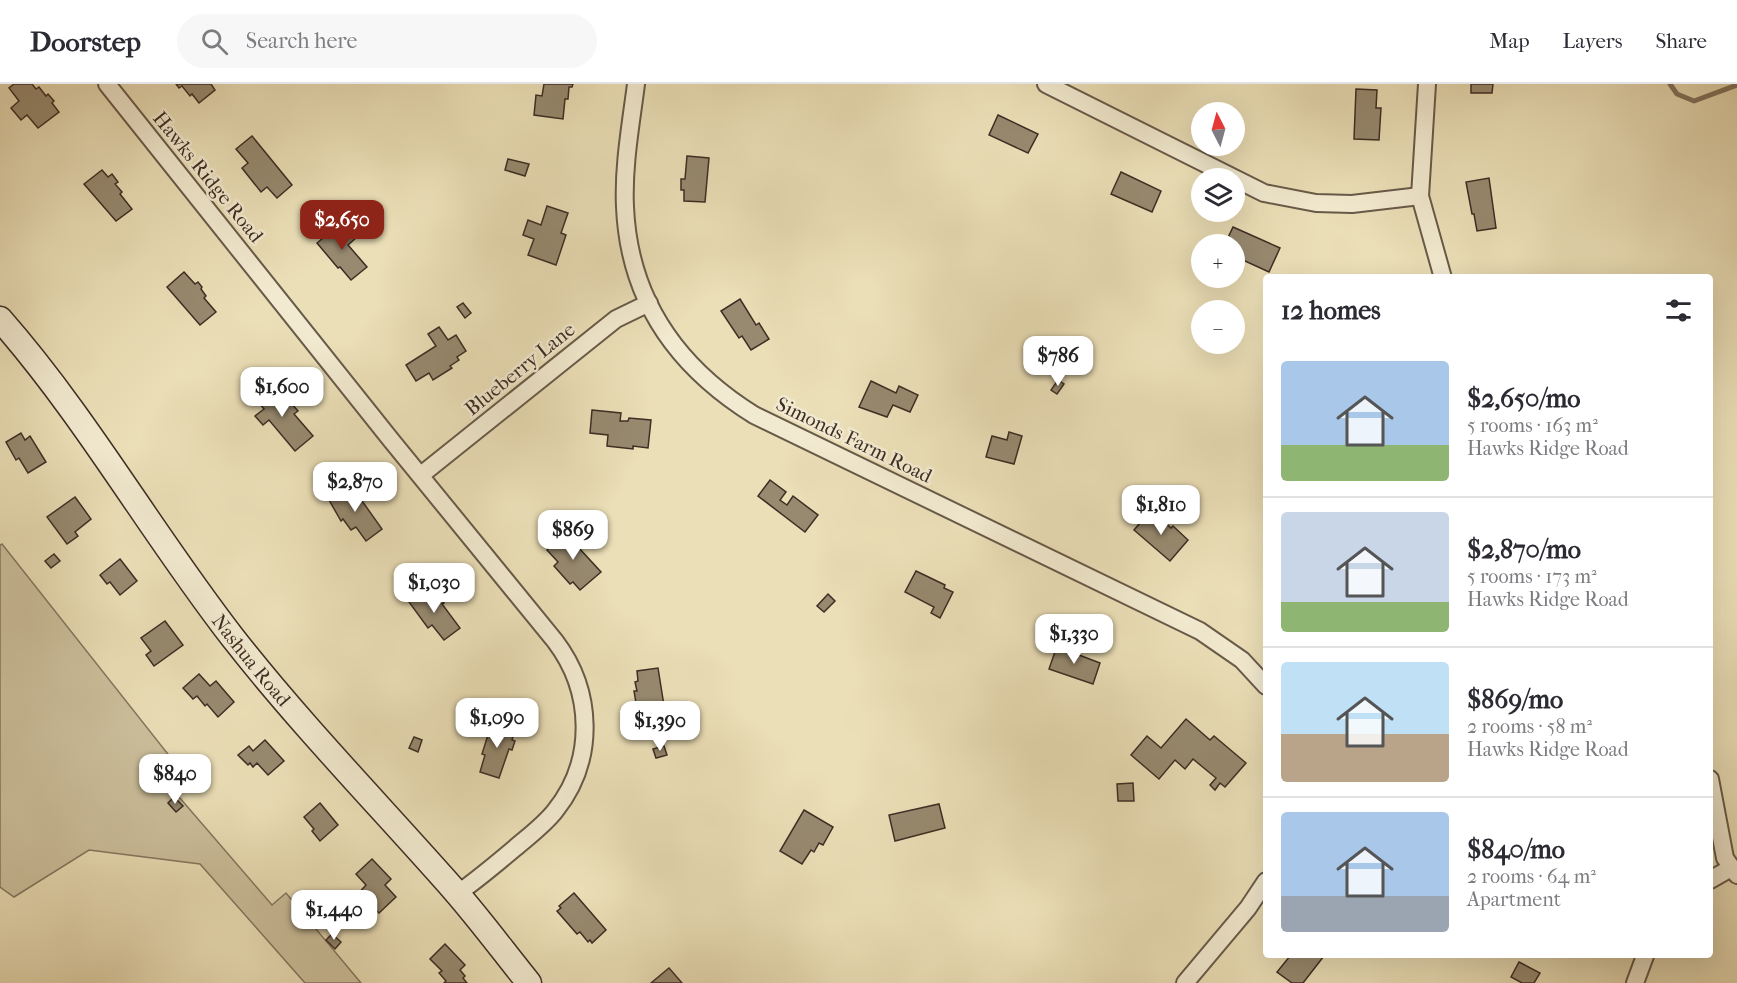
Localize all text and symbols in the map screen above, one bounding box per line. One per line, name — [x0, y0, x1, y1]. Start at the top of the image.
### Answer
search box — [177, 14, 597, 68]
text: Doorstep — [30, 25, 141, 58]
icon: search — [198, 25, 231, 58]
text: Search here — [246, 28, 357, 54]
text: Map — [1489, 29, 1530, 53]
text: Layers — [1563, 29, 1622, 53]
text: Share — [1655, 29, 1707, 53]
north arrow — [1191, 102, 1245, 156]
map controls — [1191, 102, 1245, 354]
street label: Hawks Ridge Road — [148, 107, 269, 248]
button: layers — [1191, 168, 1245, 222]
pin: $2,650 — [293, 200, 391, 251]
text: $2,650 — [314, 208, 370, 231]
button: + — [1191, 234, 1245, 288]
icon: filters — [1662, 294, 1695, 327]
text: 12 homes — [1281, 295, 1381, 326]
button: − — [1191, 300, 1245, 354]
street label: Blueberry Lane — [460, 318, 580, 420]
pin: $786 — [1022, 336, 1094, 387]
text: $786 — [1037, 344, 1079, 367]
pin: $1,600 — [233, 367, 331, 418]
text: $1,600 — [254, 375, 310, 398]
text: $2,650/mo — [1467, 383, 1581, 414]
icon: home — [1329, 385, 1401, 457]
street label: Simonds Farm Road — [772, 392, 937, 488]
text: 5 rooms · 163 m² — [1467, 414, 1598, 437]
text: Hawks Ridge Road — [1467, 437, 1629, 460]
pin: $2,870 — [306, 462, 404, 513]
text: $2,870 — [327, 470, 383, 493]
pin: $1,810 — [1112, 485, 1210, 536]
text: $1,810 — [1136, 493, 1186, 516]
pin: $869 — [537, 510, 609, 561]
text: $869 — [552, 518, 594, 541]
text: $2,870/mo — [1467, 534, 1581, 565]
icon: home — [1329, 536, 1401, 608]
pin: $1,030 — [385, 563, 483, 614]
text: 5 rooms · 173 m² — [1467, 565, 1597, 588]
text: $1,030 — [408, 571, 460, 594]
text: Hawks Ridge Road — [1467, 588, 1629, 611]
street label: Nashua Road — [207, 610, 296, 712]
pin: $1,330 — [1025, 614, 1123, 665]
text: $1,330 — [1049, 622, 1099, 645]
text: $869/mo — [1467, 684, 1563, 715]
icon: home — [1329, 686, 1401, 758]
pin: $1,090 — [448, 698, 546, 749]
pin: $1,390 — [611, 701, 709, 752]
text: $1,090 — [470, 706, 524, 729]
text: $1,390 — [634, 709, 686, 732]
text: 2 rooms · 58 m² — [1467, 715, 1592, 738]
text: Hawks Ridge Road — [1467, 738, 1629, 761]
pin: $840 — [139, 754, 211, 805]
text: $840 — [153, 762, 197, 785]
text: $840/mo — [1467, 834, 1565, 865]
icon: home — [1329, 836, 1401, 908]
text: 2 rooms · 64 m² — [1467, 865, 1596, 888]
text: Apartment — [1467, 888, 1561, 911]
pin: $1,440 — [285, 890, 383, 941]
text: $1,440 — [305, 898, 363, 921]

